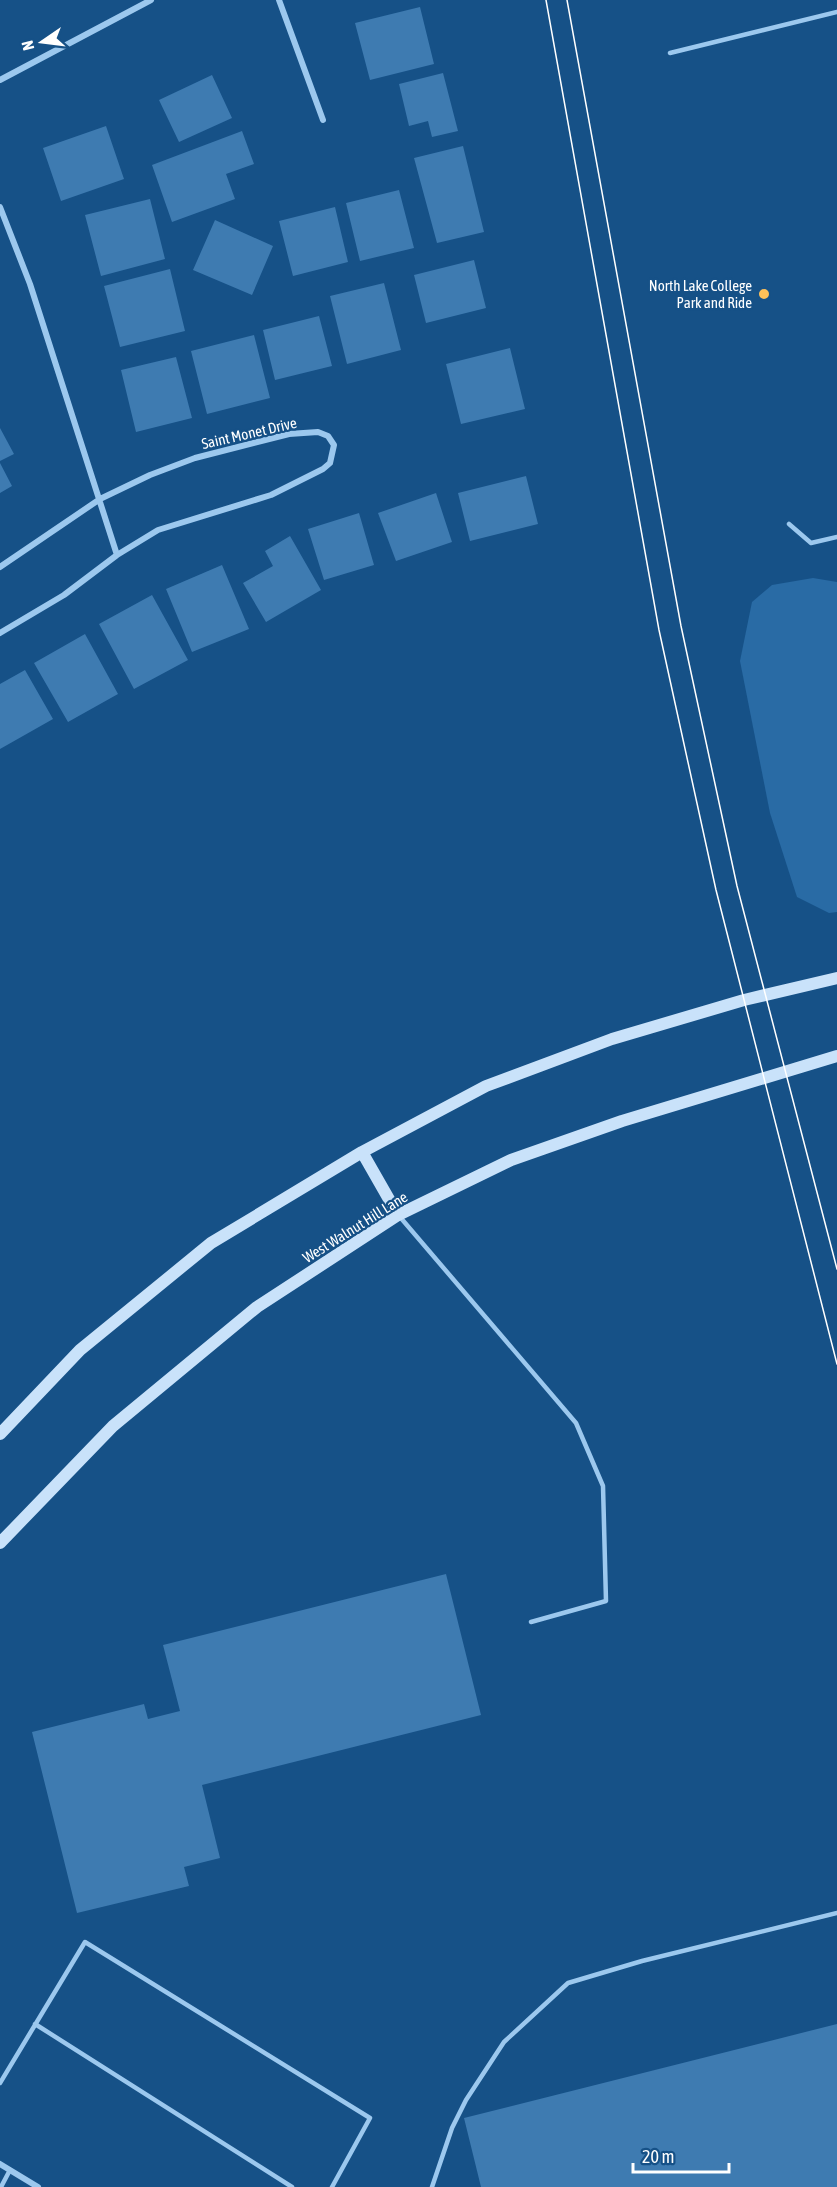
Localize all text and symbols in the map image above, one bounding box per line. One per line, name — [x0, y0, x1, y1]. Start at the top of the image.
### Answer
north arrow — [12, 12, 72, 72]
text: N — [18, 39, 37, 52]
place label: North Lake College Park and Ride — [649, 277, 752, 311]
marker: North Lake College Park and Ride — [757, 287, 771, 301]
street label: Saint Monet Drive — [200, 414, 298, 452]
street label: West Walnut Hill Lane — [300, 1188, 411, 1266]
scale bar — [633, 2136, 729, 2174]
text: 20 m — [642, 2146, 674, 2167]

